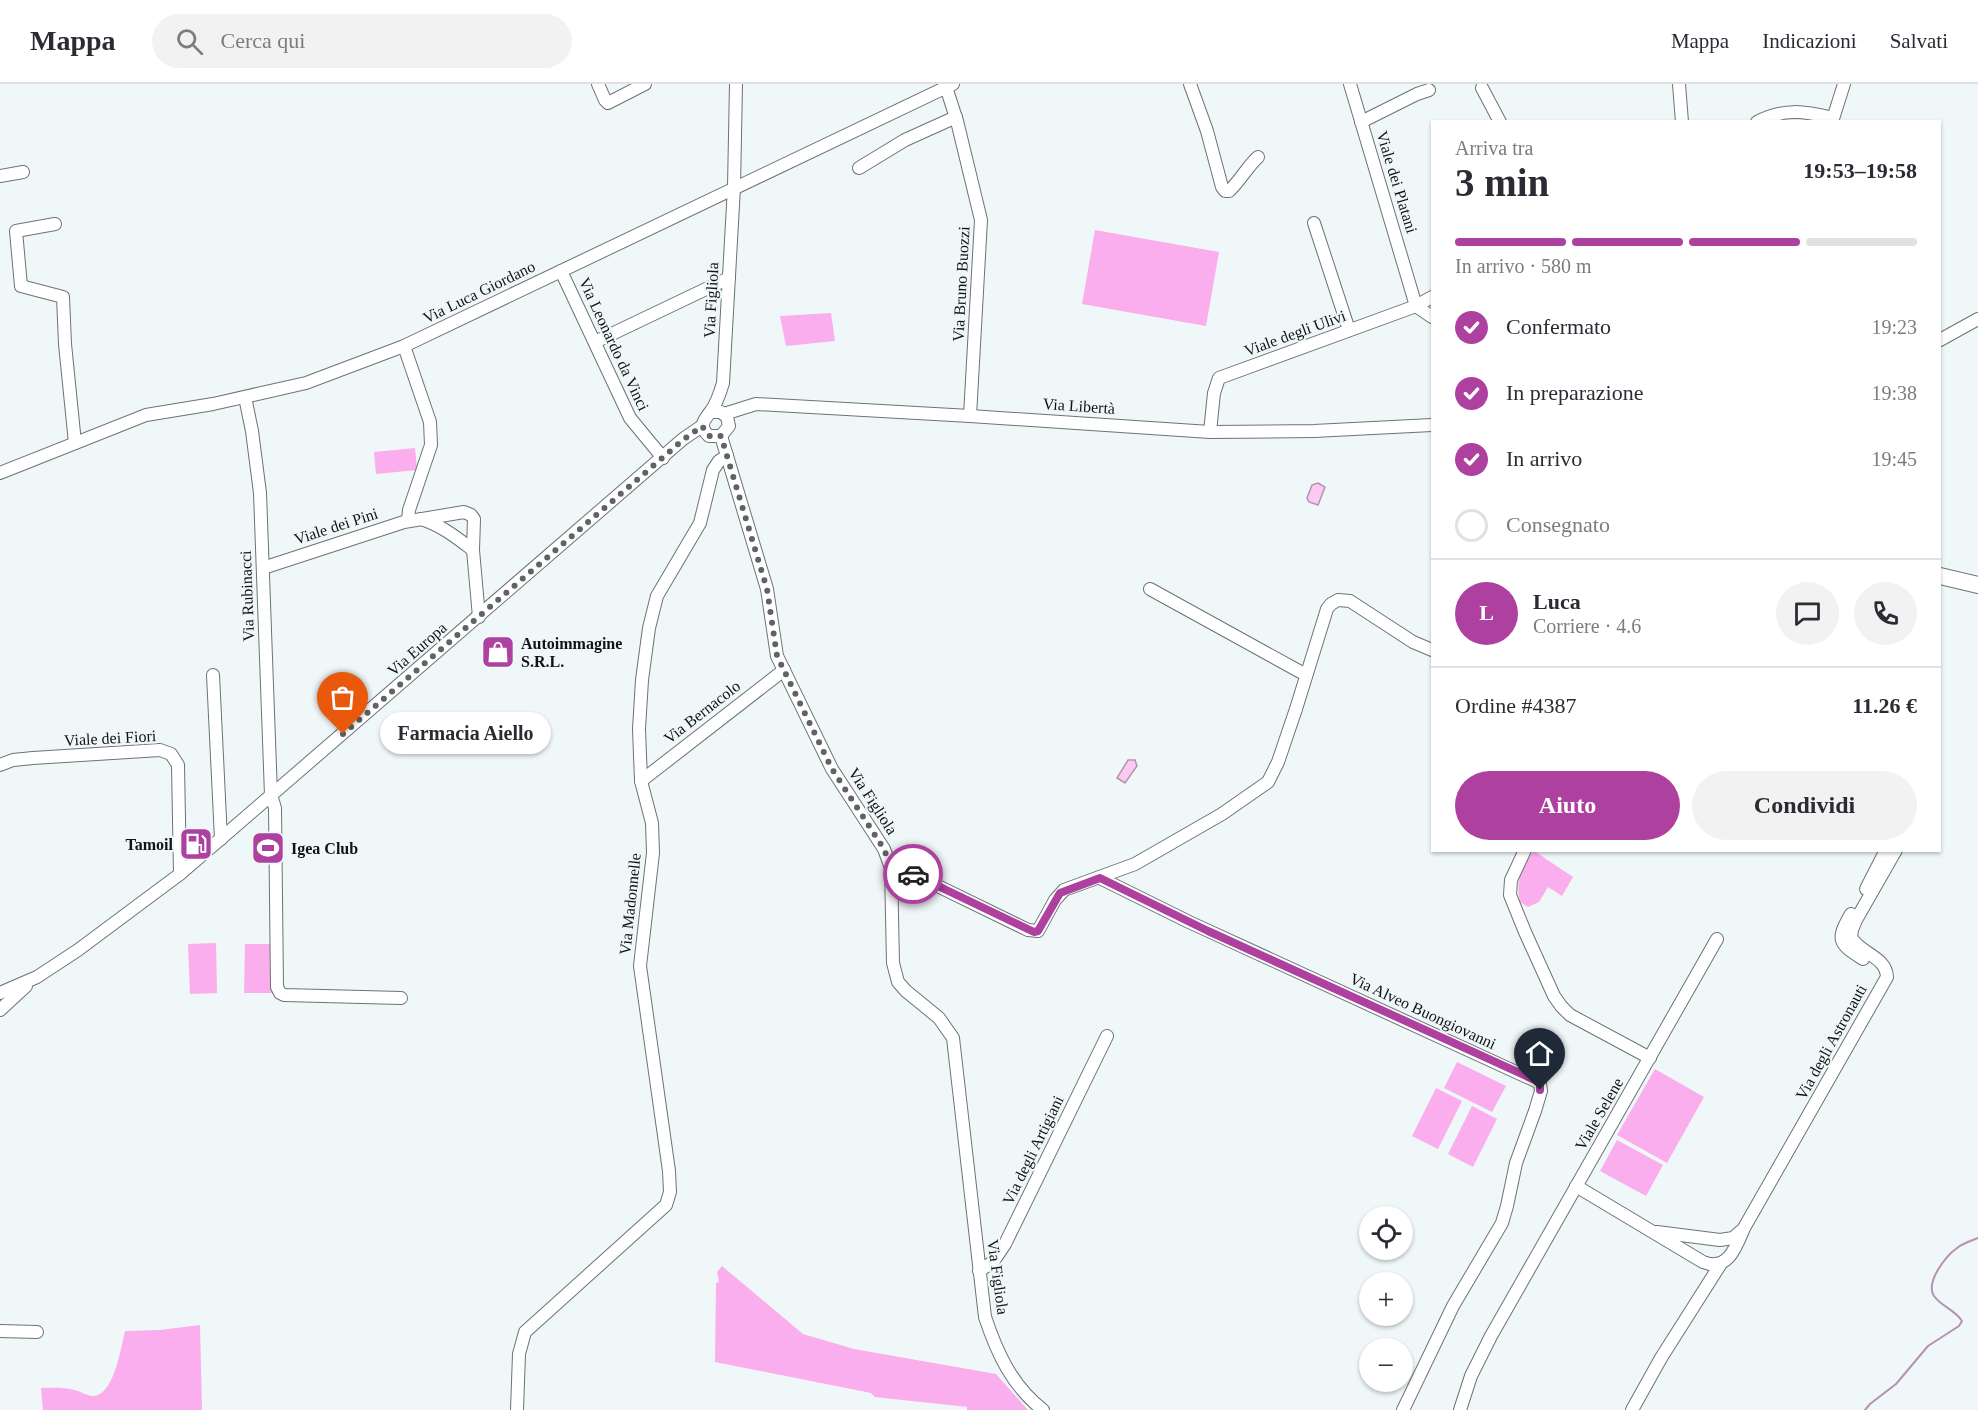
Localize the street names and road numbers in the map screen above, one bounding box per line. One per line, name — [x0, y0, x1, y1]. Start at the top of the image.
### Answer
street label: Viale dei Platani — [1373, 129, 1421, 236]
street label: Via Bruno Buozzi — [949, 225, 973, 342]
street label: Via Luca Giordano — [420, 257, 538, 327]
street label: Via Figliola — [701, 262, 722, 338]
street label: Via Leonardo da Vinci — [576, 275, 653, 414]
street label: Viale degli Ulivi — [1242, 307, 1349, 360]
street label: Via Libertà — [1042, 395, 1116, 417]
street label: Viale dei Pini — [292, 504, 381, 548]
street label: Via Rubinacci — [237, 550, 257, 642]
street label: Via Europa — [384, 619, 451, 680]
street label: Via Bernacolo — [661, 677, 743, 747]
street label: Viale dei Fiori — [63, 727, 157, 749]
street label: Via Figliola — [844, 765, 901, 838]
street label: Via Madonnelle — [616, 852, 644, 956]
street label: Via Alveo Buongiovanni — [1347, 970, 1499, 1053]
street label: Via degli Astronauti — [1792, 981, 1871, 1103]
street label: Viale Selene — [1572, 1075, 1626, 1153]
street label: Via degli Artigiani — [999, 1092, 1068, 1208]
street label: Via Figliola — [983, 1238, 1012, 1316]

